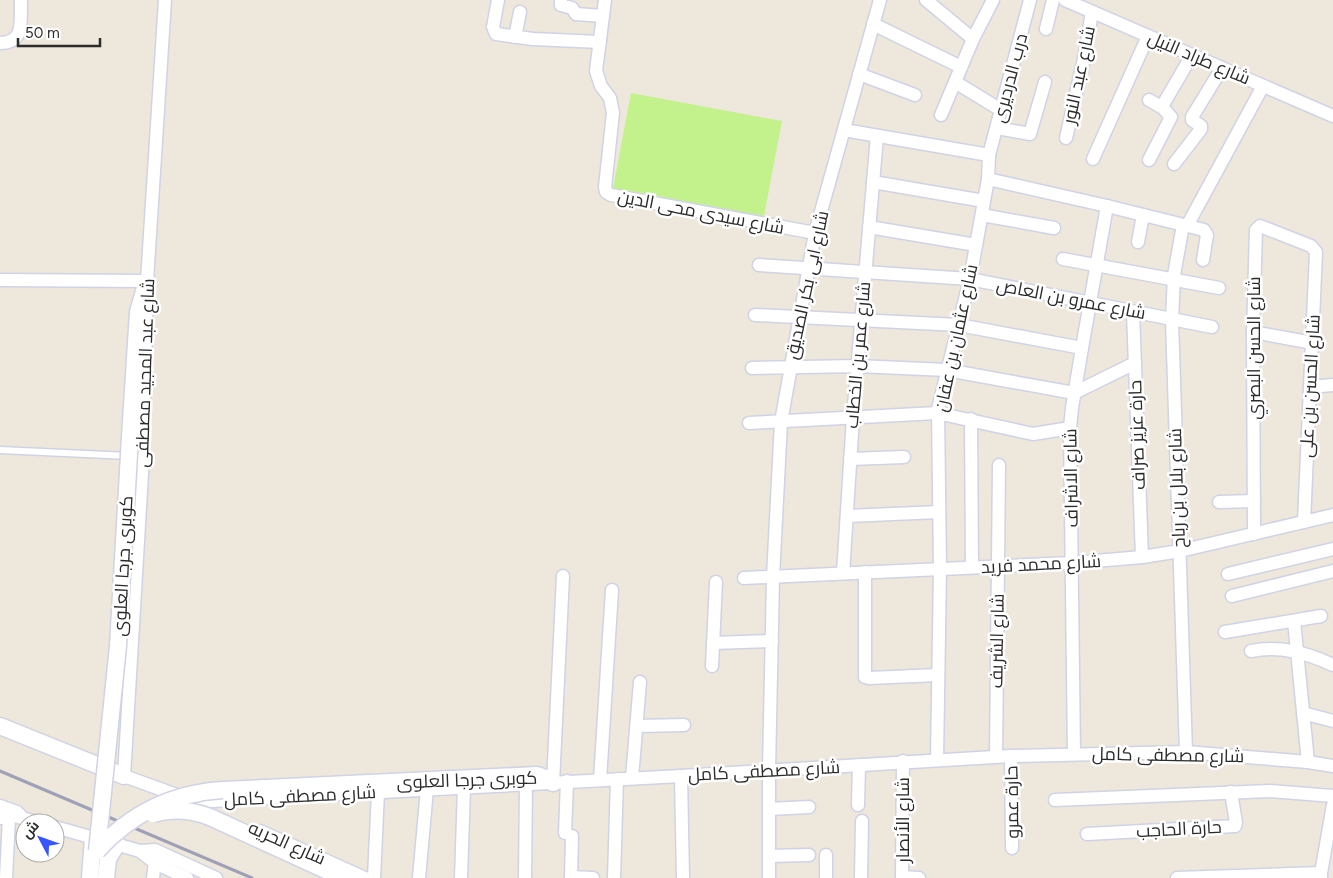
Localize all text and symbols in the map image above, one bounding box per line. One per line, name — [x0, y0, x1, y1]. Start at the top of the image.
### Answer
scale bar — [18, 15, 100, 47]
text: 50 m — [25, 24, 60, 42]
street label: شارع عبد النور — [1058, 24, 1101, 127]
street label: شارع طراد النيل — [1144, 27, 1253, 90]
street label: درب الدرديرى — [988, 31, 1032, 125]
street label: شارع سيدى محى الدين — [616, 185, 786, 240]
street label: شارع ابى بكر الصديق — [780, 209, 834, 362]
street label: شارع عثمان بن عفان — [930, 262, 983, 414]
street label: شارع عمرو بن العاص — [994, 274, 1148, 325]
street label: شارع الحسن البصري — [1243, 276, 1268, 420]
street label: شارع عبد المجيد مصطفى — [131, 278, 160, 468]
street label: شارع عمر بن الخطاب — [841, 281, 876, 429]
street label: شارع الحسن بن على — [1295, 314, 1326, 458]
street label: حارة عزيز صراف — [1124, 380, 1150, 490]
street label: شارع الاشراف — [1059, 428, 1084, 528]
street label: شارع بلال بن رباح — [1164, 428, 1191, 548]
street label: كوبرى جرجا العلوى — [108, 495, 138, 637]
street label: شارع محمد فريد — [980, 550, 1102, 579]
street label: شارع الشريف — [985, 593, 1010, 689]
street label: شارع مصطفى كامل — [1092, 743, 1244, 768]
street label: شارع مصطفى كامل — [687, 756, 841, 787]
street label: حارة عمرو — [1000, 765, 1024, 839]
street label: كوبرى جرجا العلوى — [396, 767, 538, 793]
street label: شارع الأنصار — [892, 777, 915, 864]
street label: شارع مصطفى كامل — [223, 781, 377, 812]
north arrow — [15, 813, 65, 863]
street label: شارع الحريه — [245, 816, 329, 871]
street label: حارة الحاجب — [1136, 816, 1222, 842]
text: ش — [18, 817, 43, 842]

